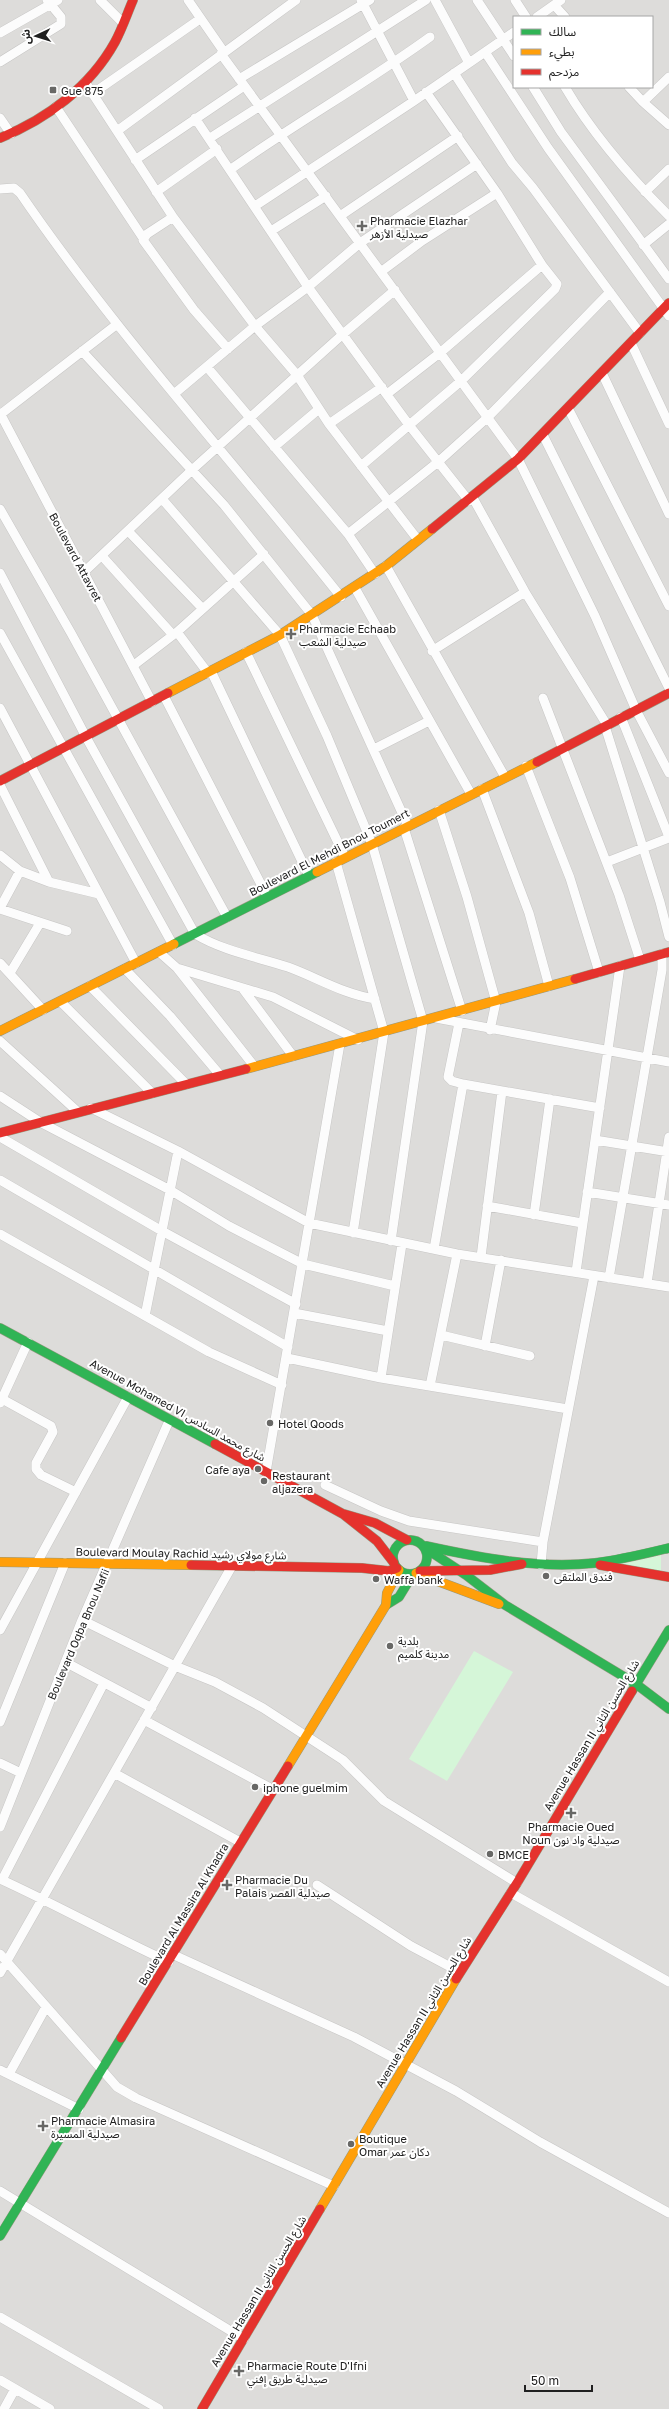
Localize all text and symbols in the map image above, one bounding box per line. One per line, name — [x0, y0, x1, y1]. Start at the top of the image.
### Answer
north arrow — [16, 16, 56, 56]
legend — [513, 16, 653, 88]
text: سالك — [549, 24, 576, 39]
text: ش — [19, 29, 34, 45]
text: بطيء — [549, 44, 575, 62]
text: مزدحم — [549, 64, 579, 81]
place label: Gue 875 — [61, 84, 103, 97]
marker: Gue 875 — [48, 85, 58, 95]
place label: Pharmacie Elazhar صيدلية الأزهر — [369, 214, 469, 241]
marker: Pharmacie Elazhar صيدلية الأزهر — [357, 221, 367, 231]
street label: Boulevard Attavret — [47, 510, 105, 604]
place label: Pharmacie Echaab صيدلية الشعب — [299, 622, 396, 649]
marker: Pharmacie Echaab صيدلية الشعب — [286, 629, 296, 639]
street label: Boulevard El Mehdi Bnou Toumert — [247, 806, 411, 898]
street label: Avenue Mohamed VI شارع محمد السادس — [87, 1356, 268, 1466]
place label: Hotel Qoods — [278, 1417, 344, 1430]
marker: Hotel Qoods — [265, 1418, 275, 1428]
place label: Cafe aya — [205, 1463, 250, 1476]
marker: Cafe aya — [253, 1464, 263, 1474]
place label: Restaurant aljazera — [272, 1469, 330, 1495]
marker: Restaurant aljazera — [259, 1476, 269, 1486]
street label: Boulevard Moulay Rachid شارع مولاي رشيد — [75, 1545, 287, 1565]
street label: Boulevard Oqba Bnou Nafii — [44, 1566, 112, 1702]
place label: فندق الملتقى — [554, 1570, 613, 1584]
marker: فندق الملتقى — [541, 1571, 551, 1581]
place label: Waffa bank — [384, 1573, 443, 1586]
marker: Waffa bank — [371, 1574, 381, 1584]
place label: بلدية مدينة كلميم — [398, 1634, 449, 1663]
marker: بلدية مدينة كلميم — [385, 1641, 395, 1651]
street label: Avenue Hassan II شارع الحسن الثاني — [541, 1657, 645, 1815]
place label: iphone guelmim — [263, 1781, 348, 1794]
marker: iphone guelmim — [250, 1782, 260, 1792]
marker: Pharmacie Oued Noun صيدلية واد نون — [566, 1808, 576, 1818]
place label: Pharmacie Oued Noun صيدلية واد نون — [522, 1820, 620, 1847]
street label: Boulevard Al Massira Al Khadra — [135, 1840, 231, 1988]
place label: BMCE — [498, 1848, 529, 1861]
marker: BMCE — [485, 1849, 495, 1859]
place label: Pharmacie Du Palais صيدلية القصر — [235, 1873, 330, 1900]
marker: Pharmacie Du Palais صيدلية القصر — [222, 1880, 232, 1890]
street label: Avenue Hassan II شارع الحسن الثاني — [373, 1934, 477, 2092]
place label: Pharmacie Almasira صيدلية المسيرة — [51, 2114, 155, 2141]
marker: Pharmacie Almasira صيدلية المسيرة — [38, 2121, 48, 2131]
place label: Boutique Omar دكان عمر — [359, 2132, 430, 2159]
marker: Boutique Omar دكان عمر — [346, 2139, 356, 2149]
street label: Avenue Hassan II شارع الحسن الثاني — [208, 2213, 312, 2371]
place label: Pharmacie Route D'Ifni صيدلية طريق إفني — [247, 2359, 367, 2388]
marker: Pharmacie Route D'Ifni صيدلية طريق إفني — [234, 2366, 244, 2376]
scale bar — [525, 2367, 592, 2393]
text: 50 m — [531, 2373, 559, 2388]

